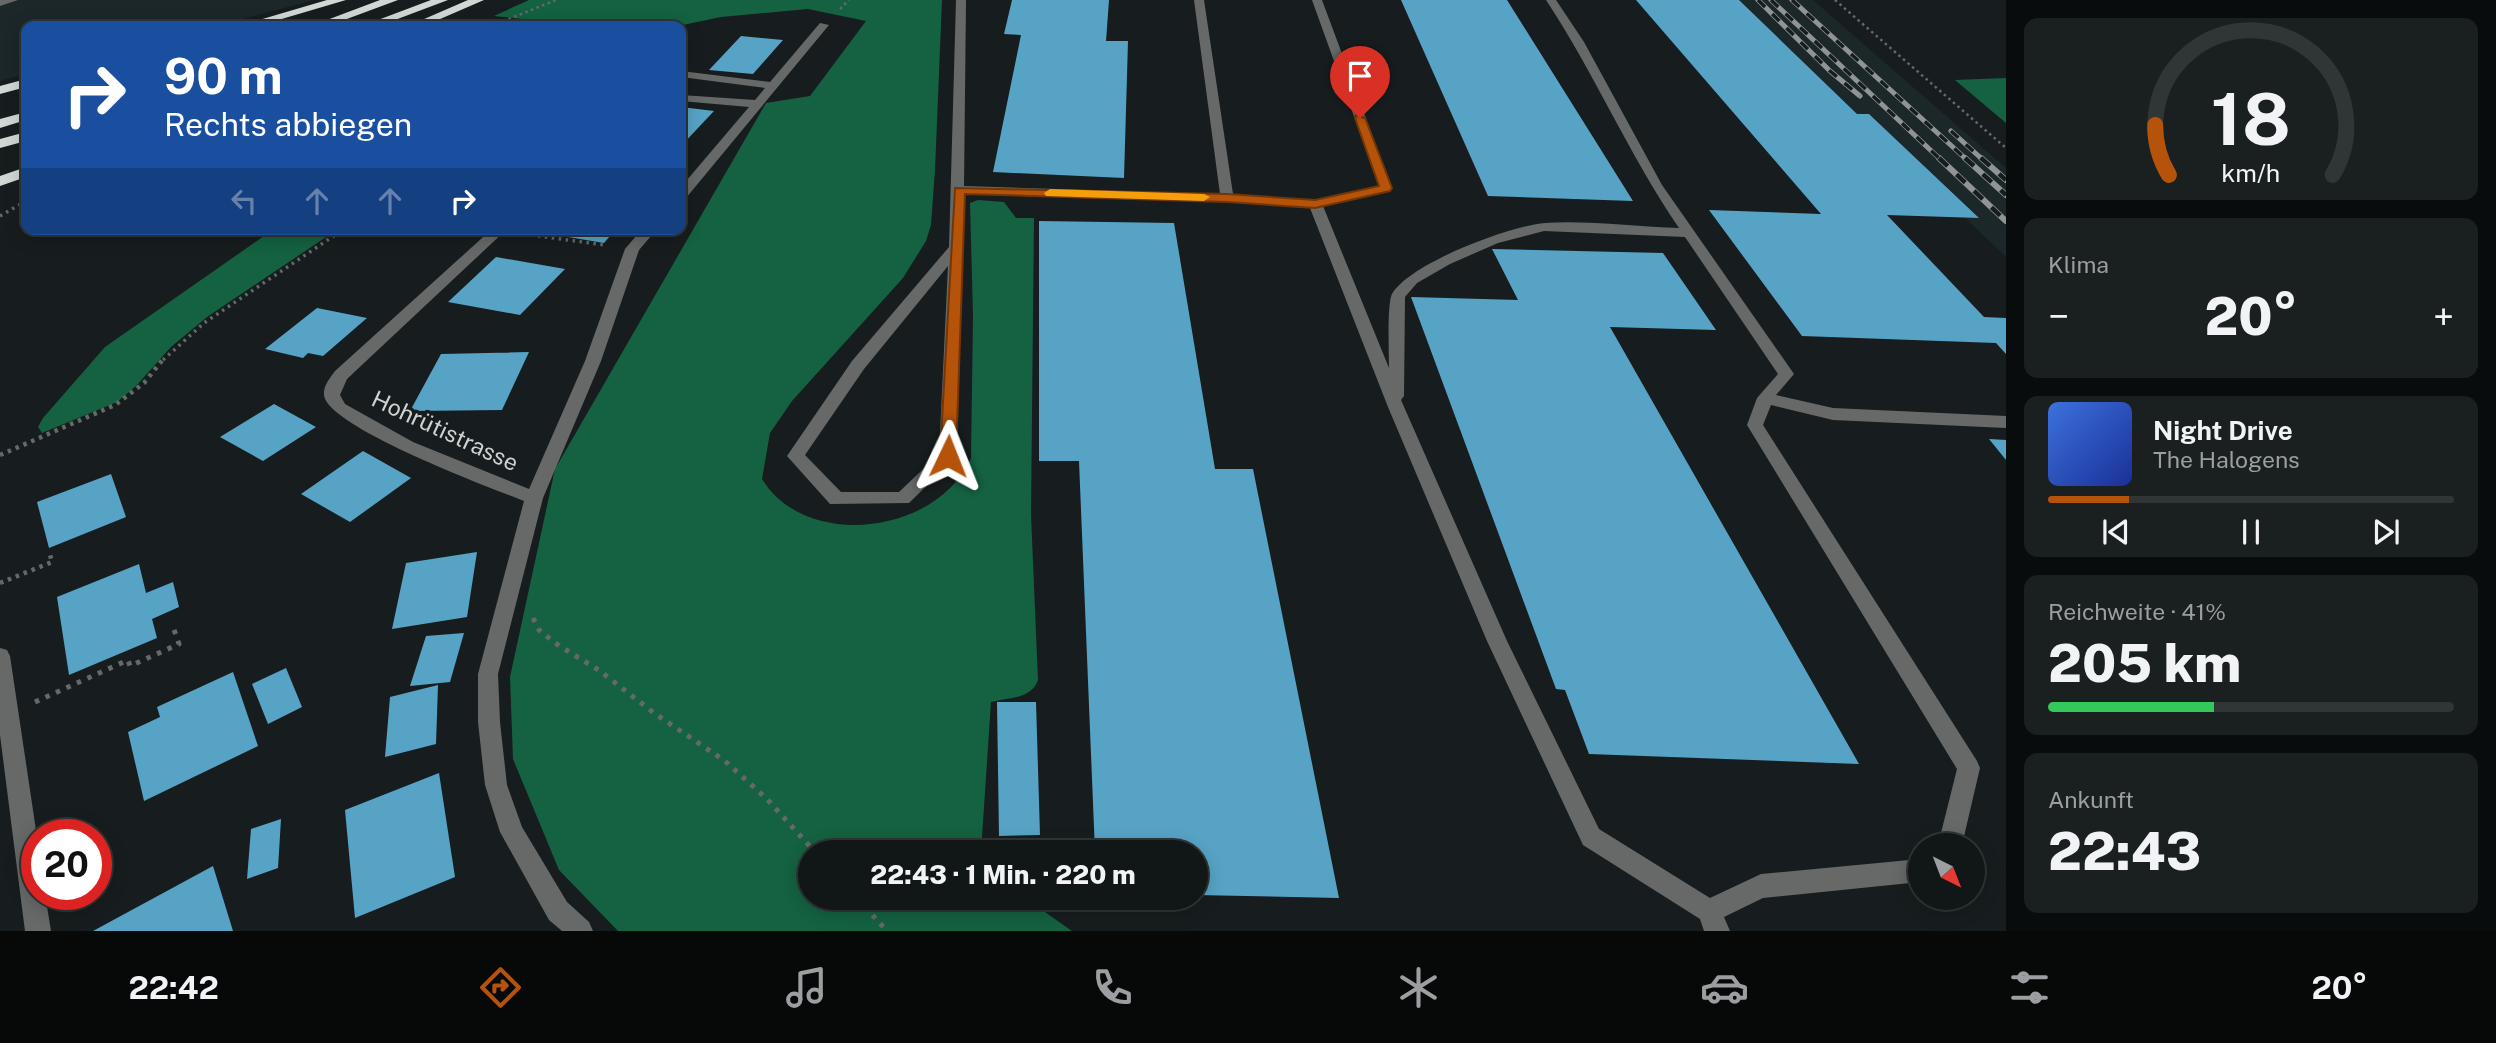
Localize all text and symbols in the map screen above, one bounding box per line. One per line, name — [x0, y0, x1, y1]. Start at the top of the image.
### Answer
pin — [1330, 46, 1390, 118]
text: 90 m — [164, 47, 283, 105]
icon: right — [49, 49, 140, 140]
icon: arrive — [1341, 57, 1379, 95]
text: 18 — [2211, 76, 2291, 161]
text: Rechts abbiegen — [164, 106, 412, 143]
text: km/h — [2222, 158, 2280, 188]
icon: left — [225, 182, 263, 220]
icon: ahead — [298, 182, 336, 220]
icon: ahead — [371, 182, 409, 220]
icon: right — [444, 182, 482, 220]
text: Klima — [2048, 251, 2109, 278]
text: 20° — [2204, 286, 2298, 347]
text: − — [2048, 294, 2069, 339]
text: + — [2433, 294, 2454, 339]
street label: Hohrütistrasse — [368, 385, 523, 476]
text: Night Drive — [2153, 415, 2293, 446]
position arrow — [911, 419, 985, 493]
text: The Halogens — [2153, 446, 2300, 473]
icon: previous — [2097, 513, 2135, 551]
icon: pause — [2232, 513, 2270, 551]
icon: next — [2367, 513, 2405, 551]
text: Reichweite · 41% — [2048, 598, 2226, 625]
text: 205 km — [2048, 633, 2241, 694]
text: Ankunft — [2048, 786, 2134, 813]
speed limit sign: 20 — [21, 819, 112, 910]
text: 22:43 — [2048, 821, 2201, 882]
north arrow — [1908, 833, 1984, 910]
map controls — [1908, 833, 1985, 910]
text: 22:43 · 1 Min. · 220 m — [870, 859, 1136, 890]
icon: directions — [476, 963, 525, 1012]
icon: music — [782, 963, 831, 1012]
icon: phone — [1088, 963, 1137, 1012]
icon: climate — [1394, 963, 1443, 1012]
icon: car — [1700, 963, 1749, 1012]
icon: filters — [2005, 963, 2054, 1012]
text: 22:42 — [128, 969, 219, 1006]
text: 20° — [2311, 969, 2368, 1006]

